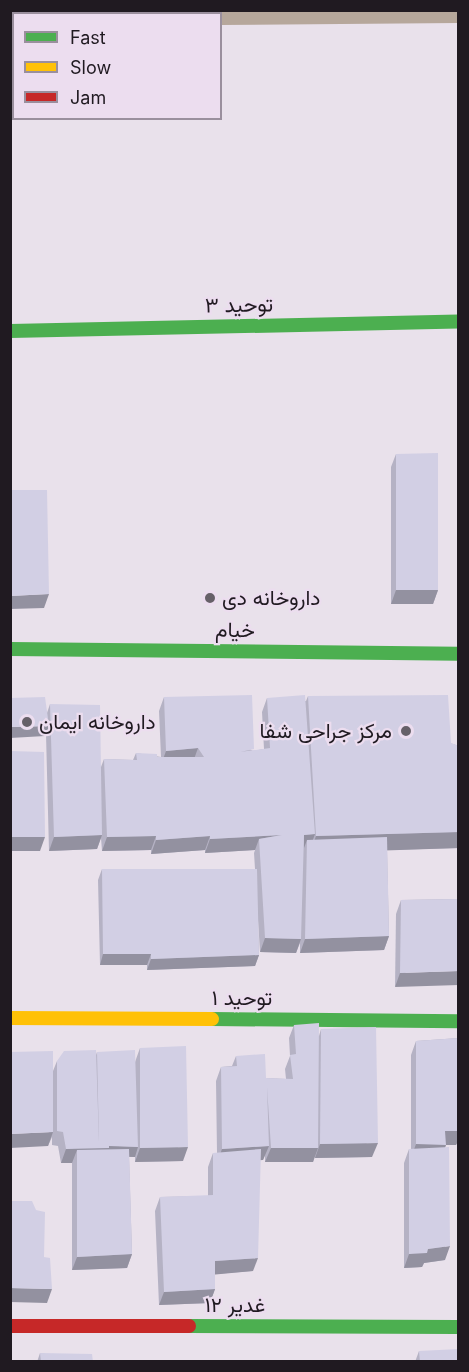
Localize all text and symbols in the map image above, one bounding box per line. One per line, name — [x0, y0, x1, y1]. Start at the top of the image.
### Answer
legend — [12, 12, 222, 120]
text: Fast — [70, 27, 106, 48]
text: Slow — [70, 57, 111, 78]
text: Jam — [70, 87, 106, 108]
street label: توحید ۳ — [205, 292, 273, 318]
place label: داروخانه دی — [222, 585, 320, 611]
marker: داروخانه دی — [203, 591, 217, 605]
street label: خیام — [215, 617, 255, 643]
place label: داروخانه ایمان — [39, 709, 156, 735]
marker: داروخانه ایمان — [20, 715, 34, 729]
place label: مرکز جراحی شفا — [260, 718, 392, 744]
marker: مرکز جراحی شفا — [397, 722, 415, 740]
street label: توحید ۱ — [212, 985, 272, 1011]
street label: غدیر ۱۲ — [205, 1292, 265, 1318]

